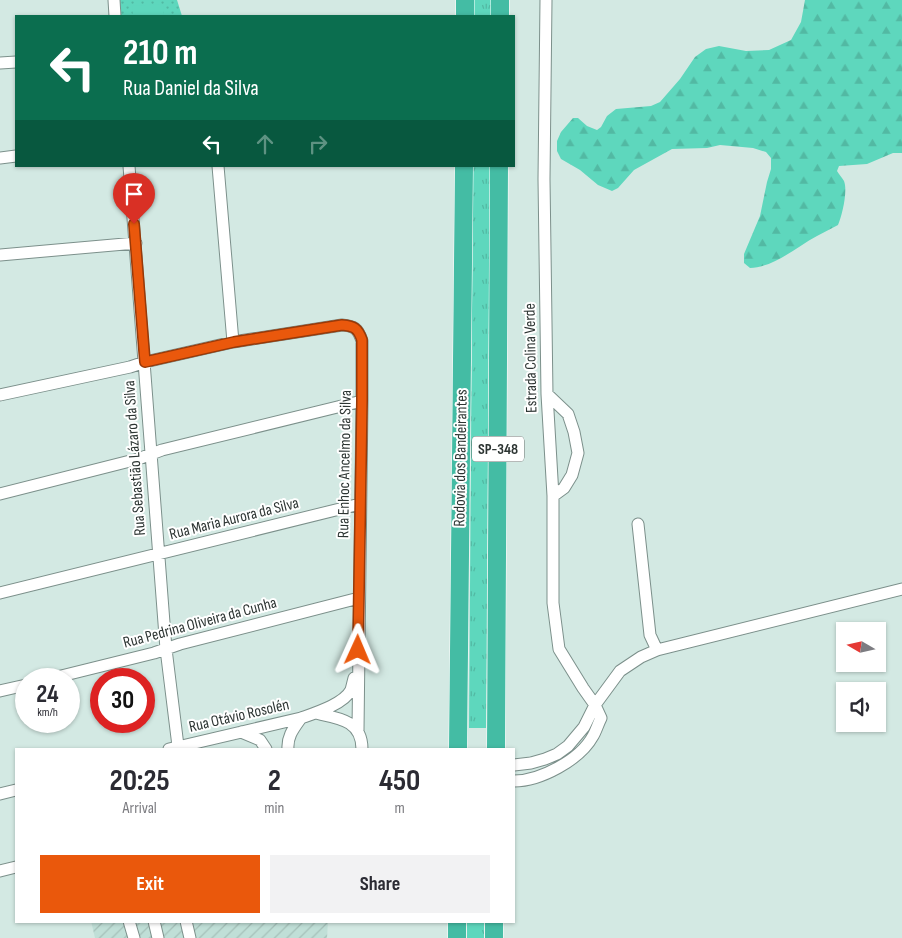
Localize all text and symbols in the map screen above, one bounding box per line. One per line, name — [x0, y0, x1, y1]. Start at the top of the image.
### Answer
text: 210 m — [123, 32, 197, 75]
icon: left — [40, 35, 105, 100]
text: Rua Daniel da Silva — [123, 75, 259, 102]
icon: left — [198, 130, 226, 158]
icon: ahead — [251, 130, 279, 158]
icon: right — [304, 130, 332, 158]
pin — [113, 173, 155, 224]
icon: arrive — [120, 180, 148, 208]
street label: Estrada Colina Verde — [521, 303, 541, 413]
street label: Rua Sebastião Lázaro da Silva — [120, 380, 150, 536]
street label: Rodovia dos Bandeirantes — [450, 389, 472, 527]
street label: Rua Enhoc Ancelmo da Silva — [334, 390, 356, 538]
road number: SP-348 — [472, 436, 524, 462]
street label: Rua Maria Aurora da Silva — [167, 494, 301, 544]
street label: Rua Pedrina Oliveira da Cunha — [121, 593, 279, 653]
north arrow — [836, 622, 886, 672]
map controls — [836, 622, 886, 732]
position arrow — [331, 623, 383, 675]
speed limit sign: 30 — [90, 668, 155, 733]
text: 24 — [36, 679, 59, 710]
button: sound — [836, 682, 886, 732]
street label: Rua Otávio Rosolén — [187, 695, 291, 737]
text: km/h — [37, 705, 58, 720]
text: 20:25 — [110, 763, 170, 799]
text: 2 — [268, 763, 281, 799]
text: 450 — [379, 763, 420, 799]
text: Arrival — [122, 799, 157, 818]
text: min — [264, 799, 284, 818]
text: m — [395, 799, 405, 818]
button: Exit — [40, 855, 260, 913]
button: Share — [270, 855, 490, 913]

